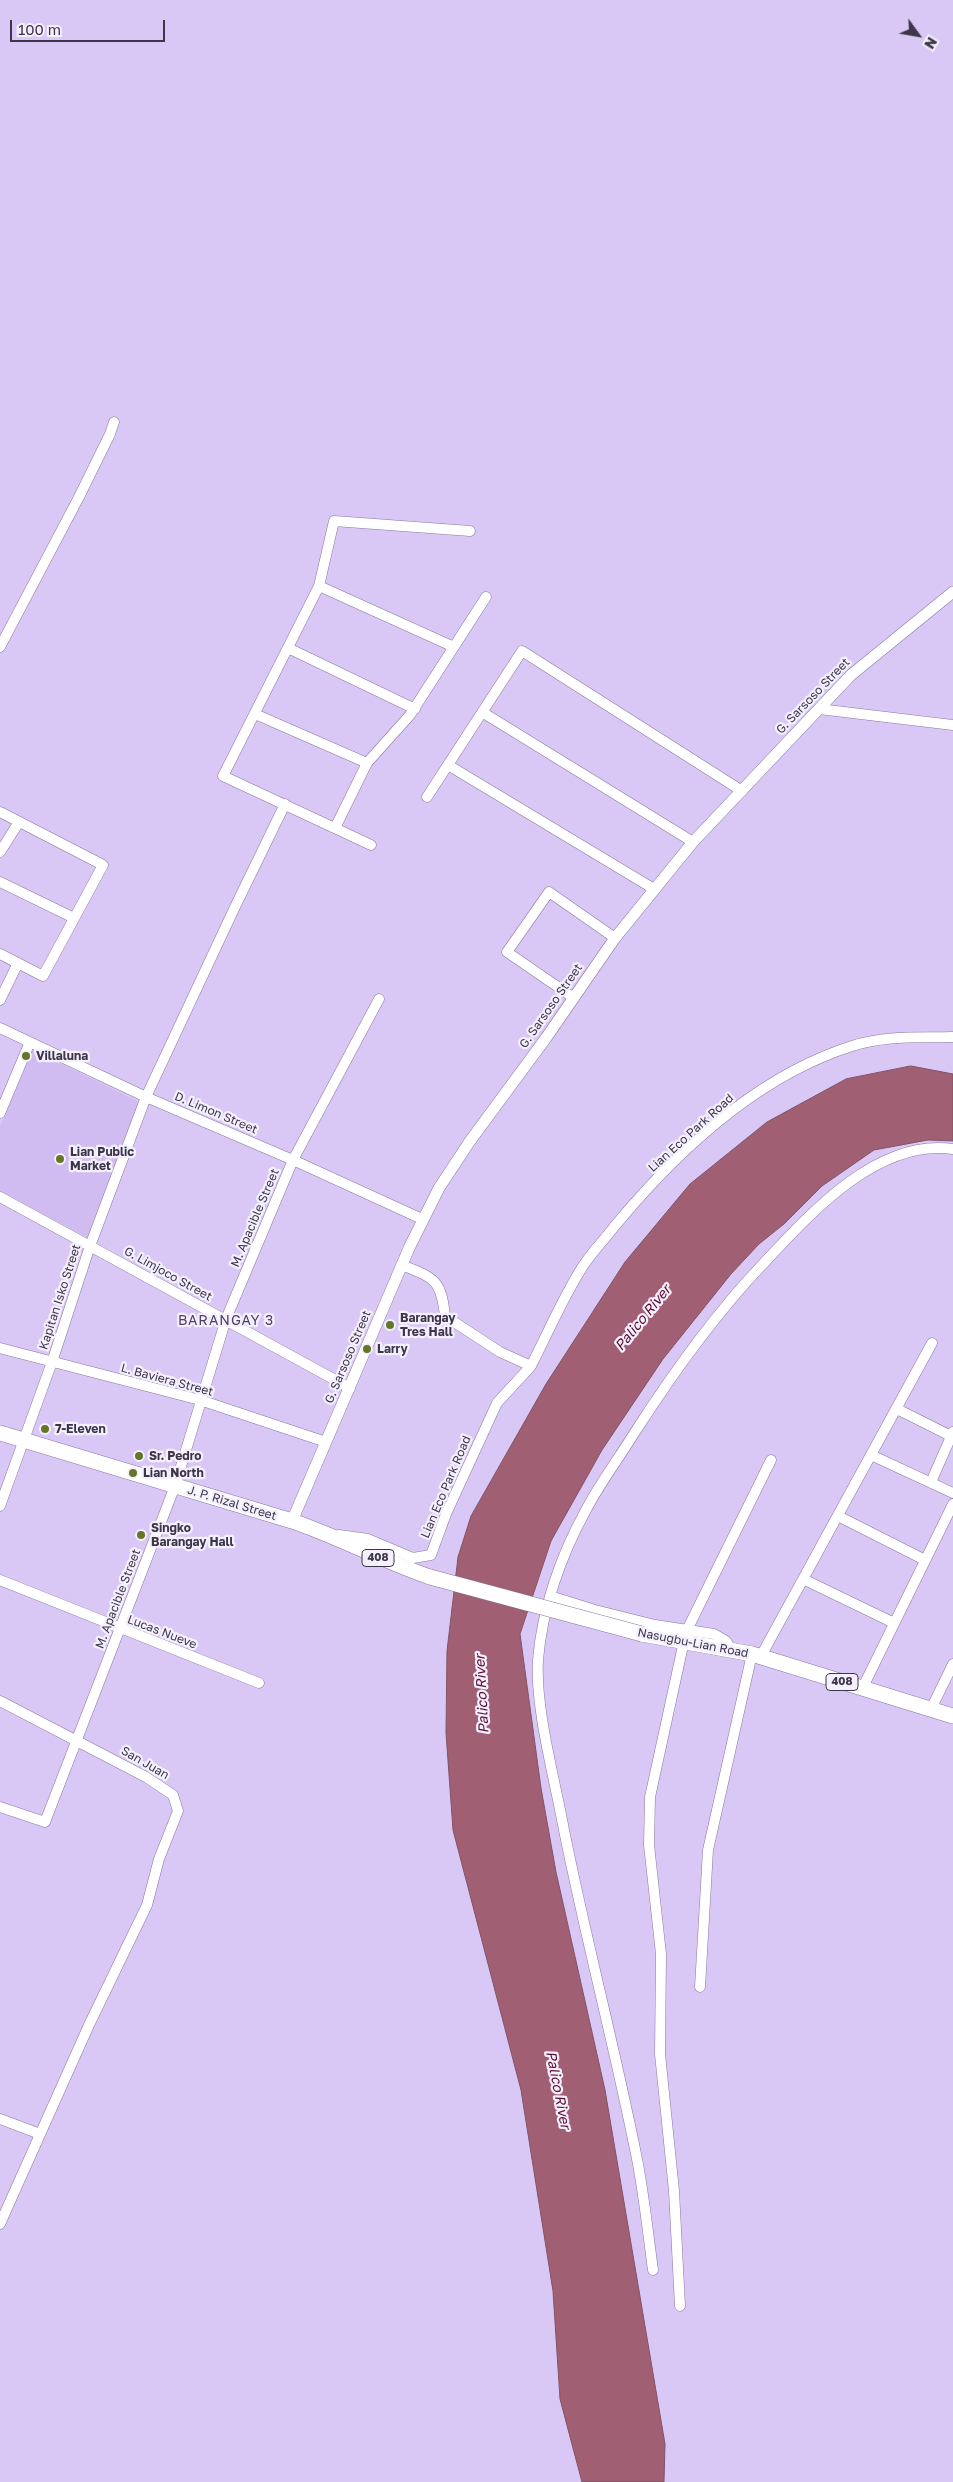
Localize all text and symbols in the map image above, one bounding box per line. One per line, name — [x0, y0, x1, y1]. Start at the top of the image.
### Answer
scale bar — [12, 10, 168, 42]
north arrow — [893, 10, 943, 60]
text: 100 m — [18, 20, 61, 38]
text: N — [921, 34, 941, 52]
street label: G. Sarsoso Street — [773, 655, 853, 737]
street label: G. Sarsoso Street — [517, 961, 585, 1051]
place label: Villaluna — [36, 1049, 88, 1063]
marker: Villaluna — [20, 1050, 32, 1062]
street label: D. Limon Street — [172, 1089, 260, 1137]
street label: Lian Eco Park Road — [645, 1091, 737, 1175]
place label: Lian Public Market — [70, 1145, 134, 1173]
marker: Lian Public Market — [54, 1153, 66, 1165]
street label: M. Apacible Street — [228, 1167, 282, 1269]
street label: Kapitan Isko Street — [36, 1243, 84, 1351]
street label: G. Limjoco Street — [122, 1244, 214, 1304]
water label: Palico River — [612, 1282, 674, 1354]
street label: G. Sarsoso Street — [322, 1308, 374, 1406]
place label: Barangay Tres Hall — [400, 1311, 455, 1339]
district label: BARANGAY 3 — [177, 1313, 275, 1329]
marker: Barangay Tres Hall — [384, 1319, 396, 1331]
place label: Larry — [377, 1342, 408, 1356]
marker: Larry — [361, 1343, 373, 1355]
street label: L. Baviera Street — [119, 1361, 215, 1399]
place label: 7-Eleven — [55, 1422, 106, 1436]
marker: 7-Eleven — [39, 1423, 51, 1435]
street label: Lian Eco Park Road — [418, 1434, 474, 1540]
place label: Sr. Pedro — [149, 1449, 201, 1463]
marker: Sr. Pedro — [133, 1450, 145, 1462]
place label: Lian North — [143, 1466, 204, 1480]
marker: Lian North — [127, 1467, 139, 1479]
street label: J. P. Rizal Street — [186, 1483, 278, 1523]
place label: Singko Barangay Hall — [151, 1521, 234, 1549]
marker: Singko Barangay Hall — [135, 1529, 147, 1541]
street label: M. Apacible Street — [92, 1547, 144, 1651]
road number: 408 — [362, 1550, 394, 1566]
street label: Lucas Nueve — [125, 1612, 199, 1652]
street label: Nasugbu-Lian Road — [636, 1625, 750, 1661]
water label: Palico River — [472, 1654, 492, 1734]
road number: 408 — [826, 1674, 858, 1690]
street label: San Juan — [118, 1744, 172, 1782]
water label: Palico River — [542, 2050, 574, 2130]

